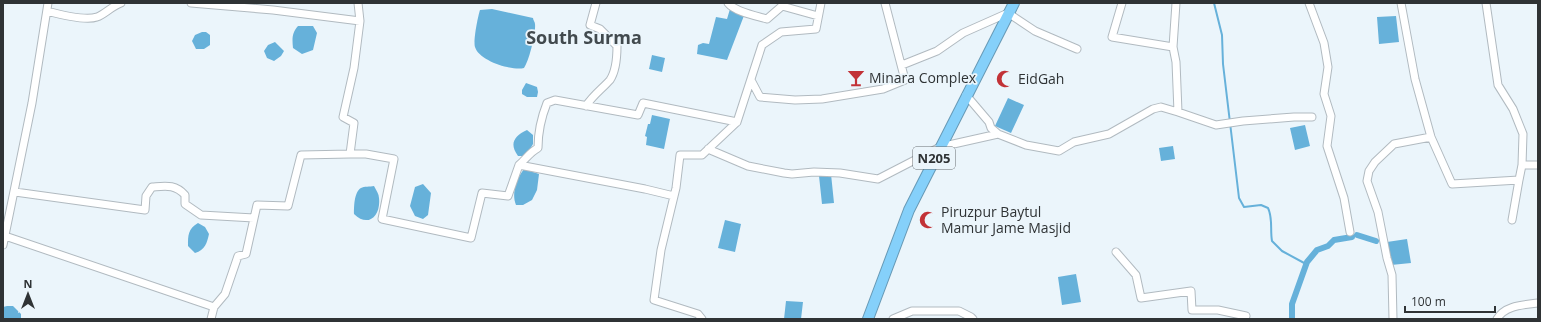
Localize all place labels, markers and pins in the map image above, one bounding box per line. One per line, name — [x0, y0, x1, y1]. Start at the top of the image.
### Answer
bar icon: Minara Complex — [846, 68, 866, 88]
place label: Minara Complex — [869, 68, 977, 87]
mosque icon: EidGah — [995, 69, 1015, 89]
place label: EidGah — [1018, 69, 1064, 88]
place label: Piruzpur Baytul Mamur Jame Masjid — [941, 202, 1071, 237]
mosque icon: Piruzpur Baytul Mamur Jame Masjid — [918, 210, 938, 230]

